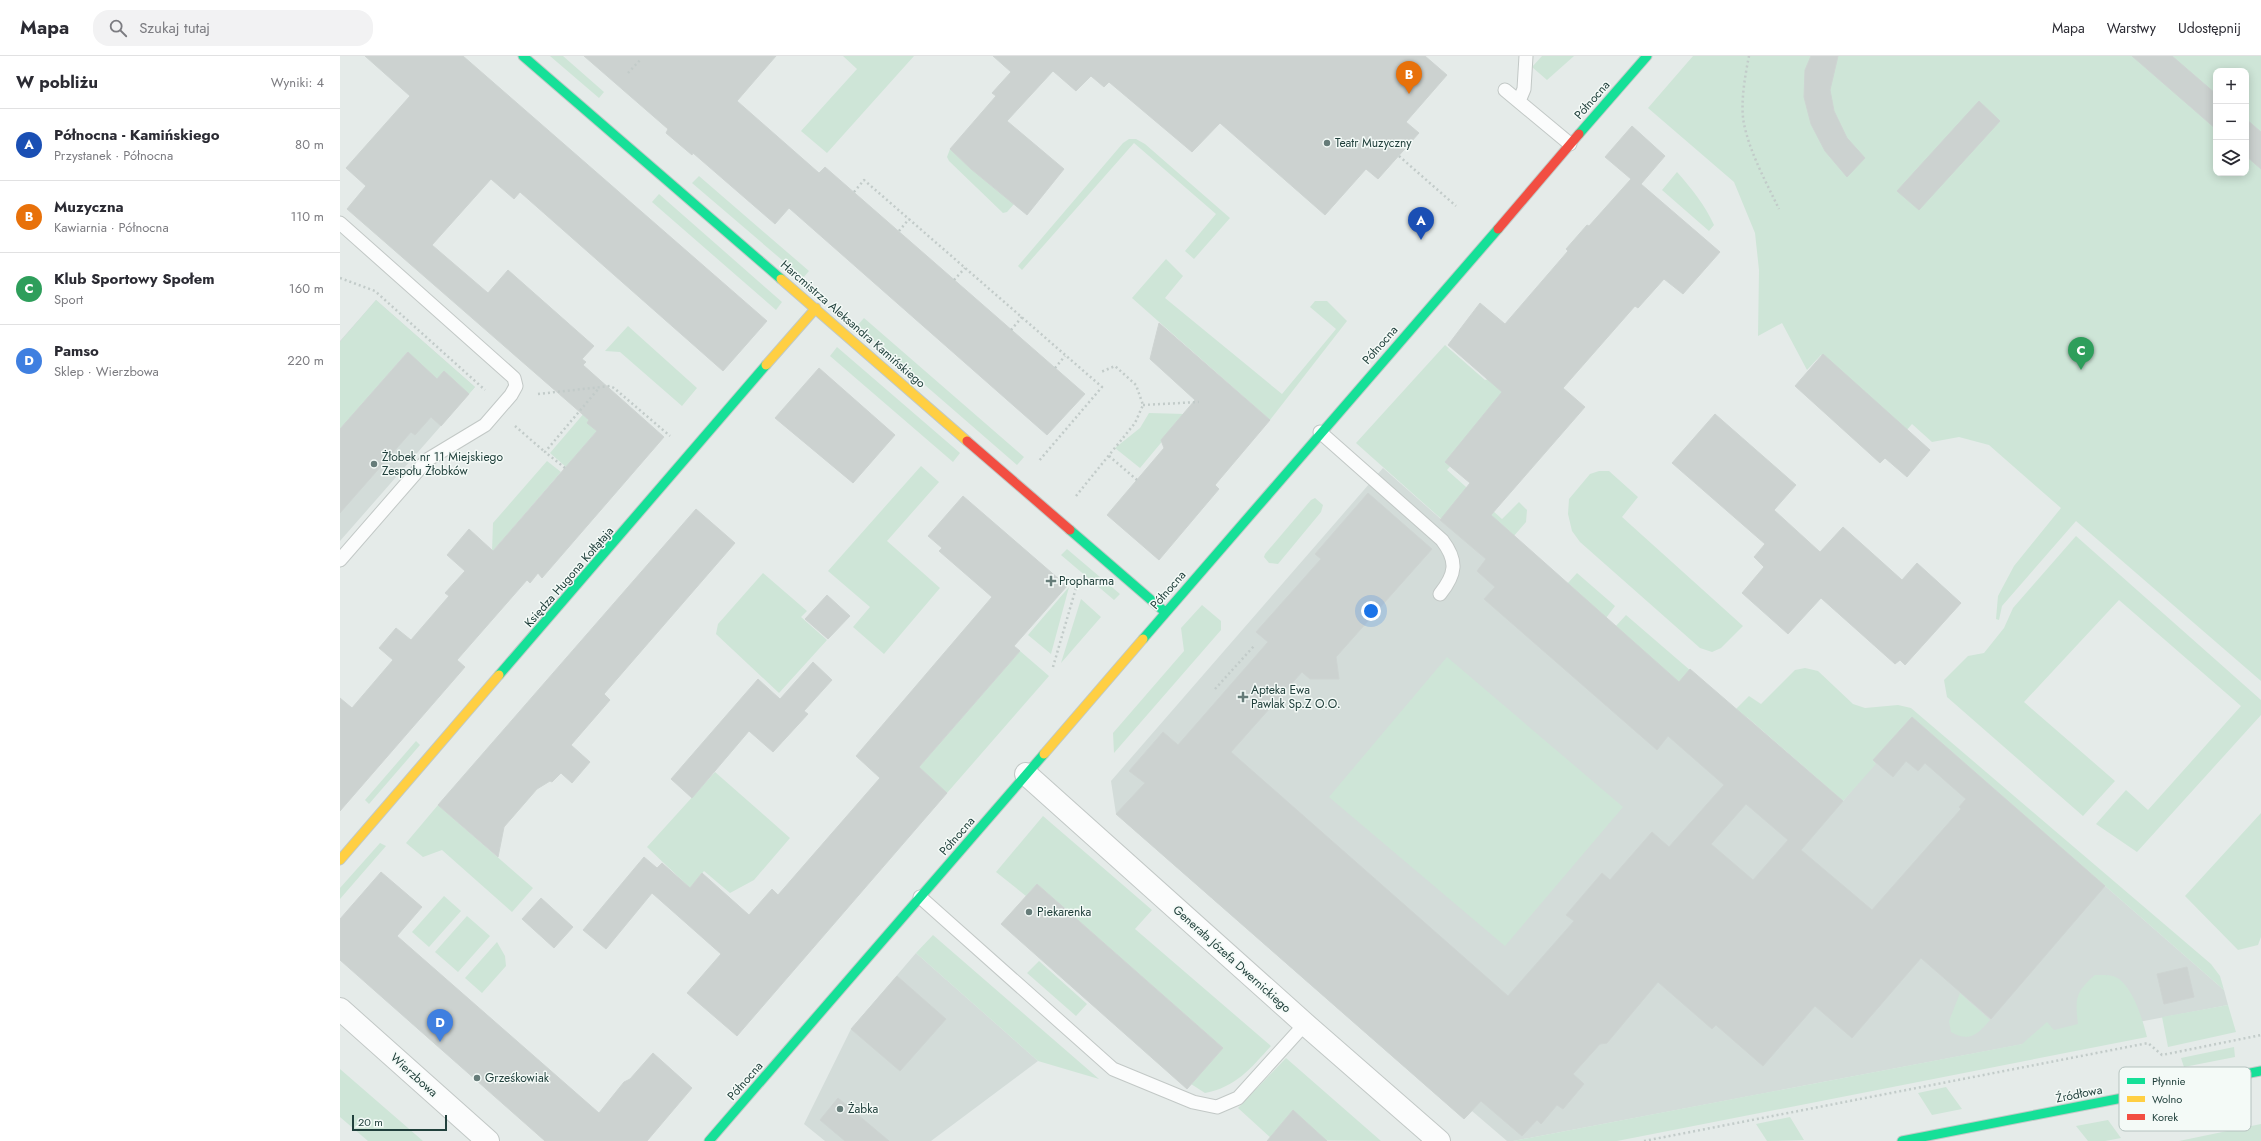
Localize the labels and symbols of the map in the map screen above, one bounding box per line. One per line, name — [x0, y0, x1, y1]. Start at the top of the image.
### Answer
pin: B — [1396, 61, 1422, 94]
street label: Północna — [1570, 76, 1614, 123]
place label: Teatr Muzyczny — [1335, 134, 1412, 152]
marker: Teatr Muzyczny — [1322, 138, 1332, 148]
pin: A — [1408, 207, 1434, 240]
street label: Harcmistrza Aleksandra Kamińskiego — [776, 256, 930, 392]
street label: Północna — [1358, 321, 1402, 368]
pin: C — [2068, 337, 2094, 370]
place label: Żłobek nr 11 Miejskiego Zespołu Żłobków — [382, 448, 503, 480]
marker: Żłobek nr 11 Miejskiego Zespołu Żłobków — [369, 459, 379, 469]
street label: Księdza Hugona Kołłątaja — [520, 523, 618, 631]
street label: Północna — [1146, 566, 1190, 613]
place label: Propharma — [1059, 572, 1114, 590]
marker: Propharma — [1046, 576, 1056, 586]
your location — [1361, 601, 1381, 621]
place label: Apteka Ewa Pawlak Sp.Z O.O. — [1251, 681, 1341, 713]
marker: Apteka Ewa Pawlak Sp.Z O.O. — [1238, 692, 1248, 702]
street label: Północna — [935, 812, 979, 859]
street label: Generała Józefa Dwernickiego — [1169, 901, 1295, 1017]
place label: Piekarenka — [1037, 903, 1092, 921]
marker: Piekarenka — [1024, 907, 1034, 917]
pin: D — [427, 1009, 453, 1042]
street label: Wierzbowa — [386, 1049, 442, 1101]
street label: Północna — [723, 1057, 767, 1104]
legend — [2119, 1067, 2251, 1131]
place label: Grześkowiak — [485, 1069, 550, 1087]
marker: Grześkowiak — [472, 1073, 482, 1083]
text: Płynnie — [2152, 1073, 2186, 1089]
street label: Źródłowa — [2054, 1081, 2104, 1107]
text: Wolno — [2152, 1091, 2182, 1107]
place label: Żabka — [848, 1100, 878, 1118]
marker: Żabka — [835, 1104, 845, 1114]
text: Korek — [2152, 1109, 2178, 1125]
scale bar — [352, 1113, 447, 1132]

